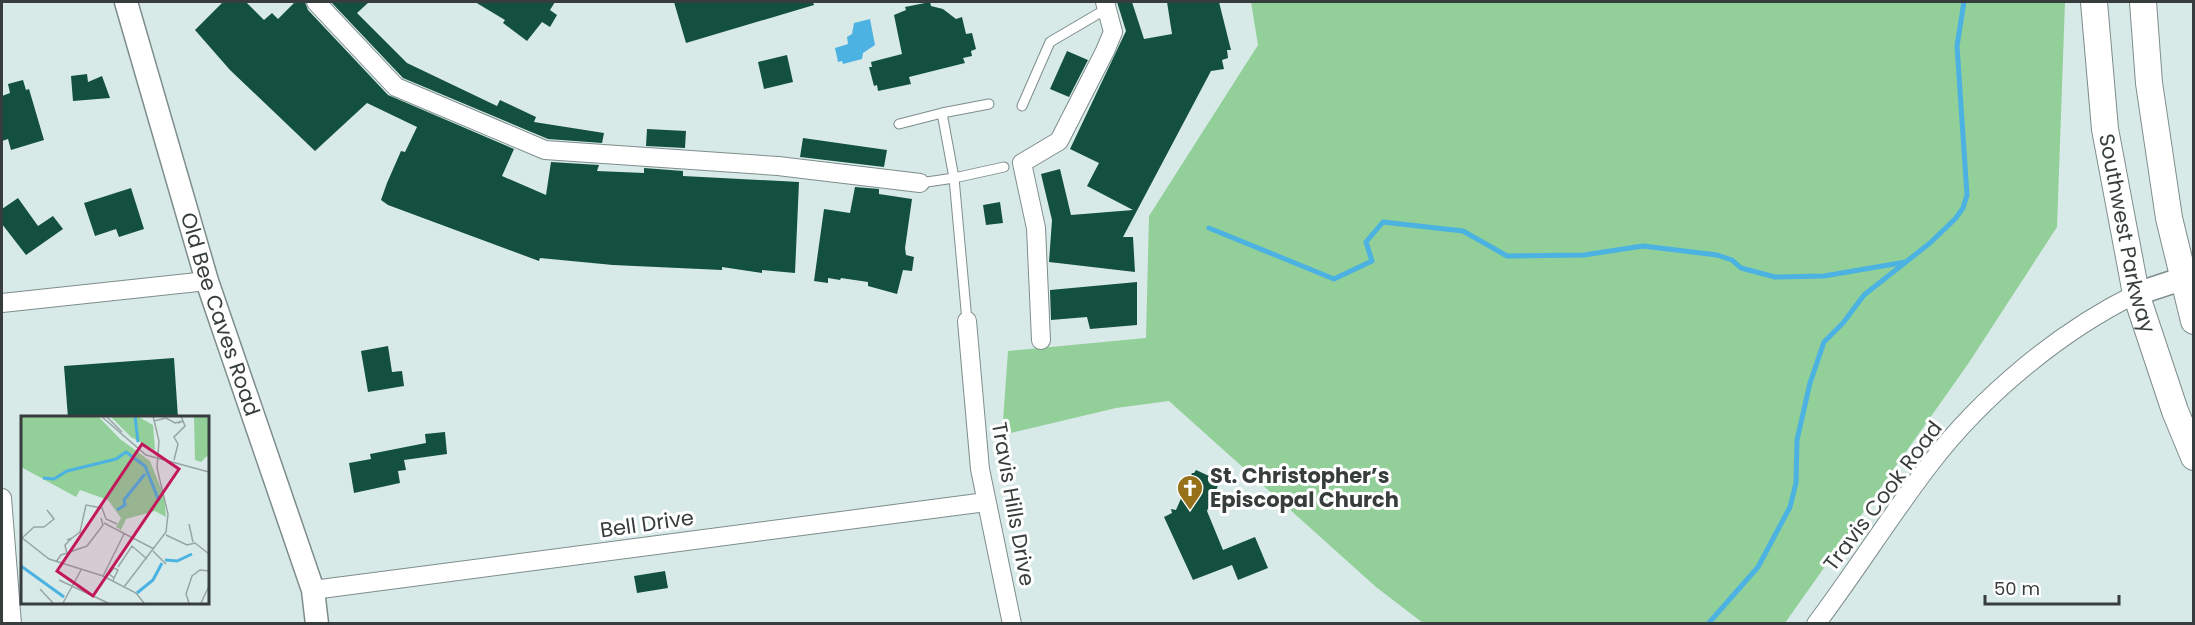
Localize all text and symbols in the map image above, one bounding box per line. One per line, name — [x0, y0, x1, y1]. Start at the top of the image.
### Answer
street label: Southwest Parkway — [2092, 131, 2163, 337]
street label: Old Bee Caves Road — [174, 209, 267, 420]
street label: Travis Cook Road — [1817, 415, 1949, 577]
inset map — [21, 416, 208, 604]
street label: Travis Hills Drive — [985, 420, 1042, 588]
place label: St. Christopher’s Episcopal Church — [1210, 461, 1399, 514]
church icon: St. Christopher’s Episcopal Church — [1175, 473, 1205, 511]
street label: Bell Drive — [598, 503, 696, 544]
scale bar — [1985, 568, 2118, 606]
text: 50 m — [1994, 576, 2040, 601]

